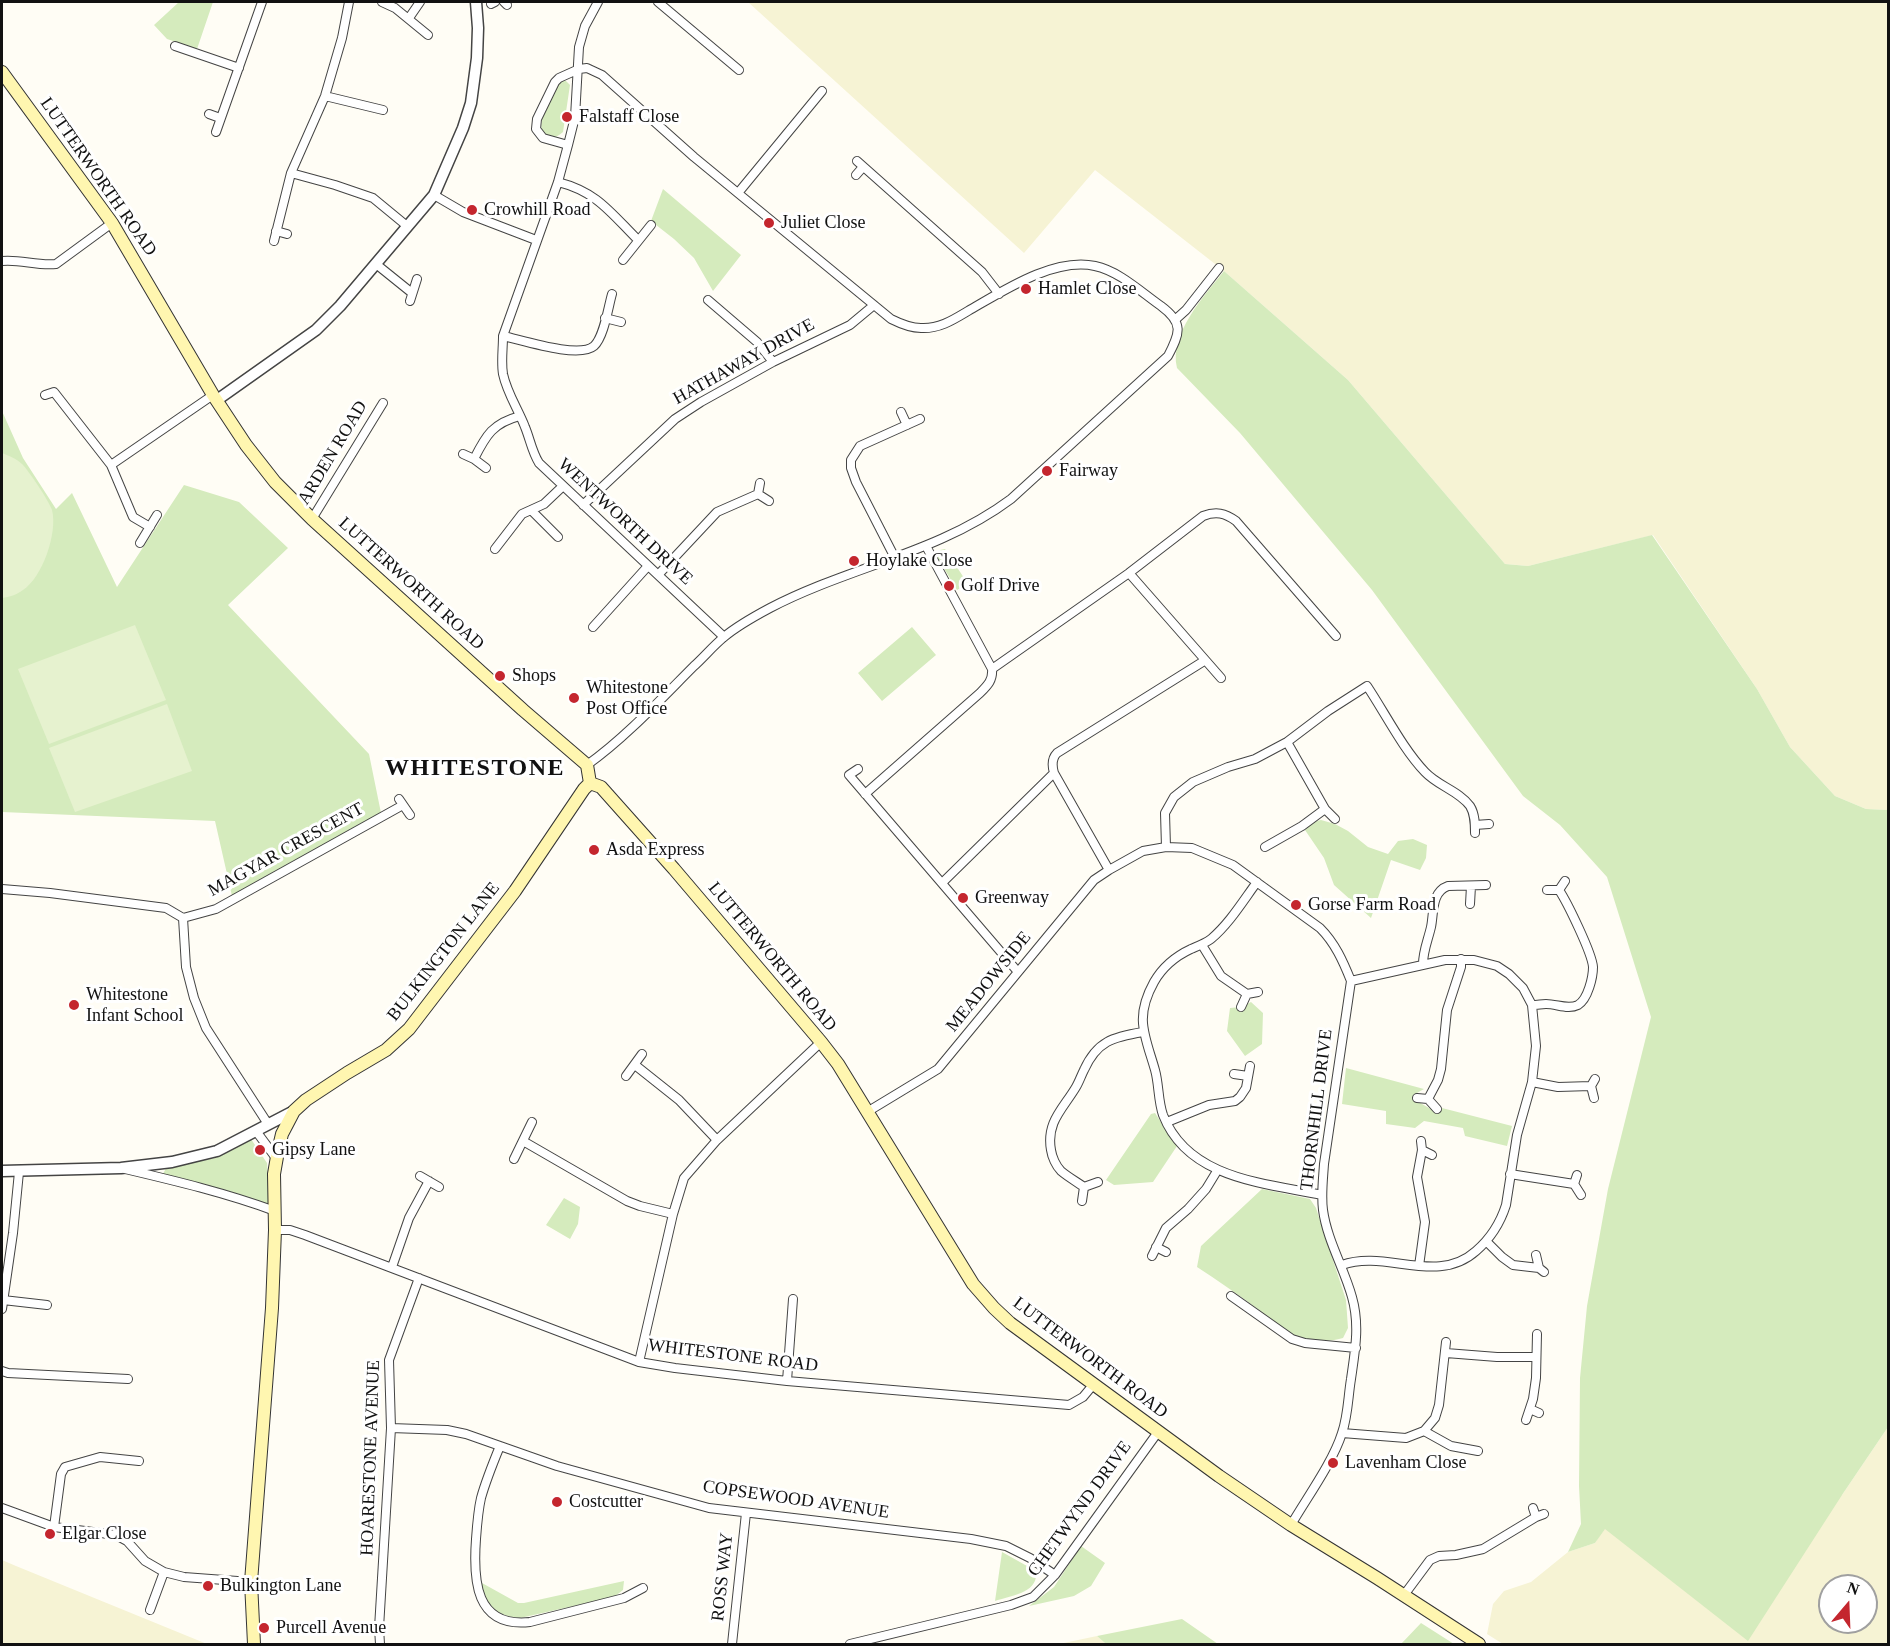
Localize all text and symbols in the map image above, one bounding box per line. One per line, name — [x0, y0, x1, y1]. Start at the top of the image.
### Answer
street label: LUTTERWORTH ROAD — [35, 94, 161, 260]
place label: Falstaff Close — [579, 106, 679, 128]
marker: Falstaff Close — [560, 110, 574, 124]
place label: Crowhill Road — [484, 199, 590, 221]
marker: Crowhill Road — [465, 203, 479, 217]
place label: Juliet Close — [781, 212, 865, 234]
marker: Juliet Close — [762, 216, 776, 230]
place label: Hamlet Close — [1038, 278, 1136, 300]
marker: Hamlet Close — [1019, 282, 1033, 296]
street label: HATHAWAY DRIVE — [669, 314, 819, 410]
street label: ARDEN ROAD — [293, 397, 373, 509]
street label: WENTWORTH DRIVE — [553, 454, 697, 590]
place label: Fairway — [1059, 460, 1118, 482]
marker: Fairway — [1040, 464, 1054, 478]
street label: LUTTERWORTH ROAD — [334, 513, 488, 655]
place label: Hoylake Close — [866, 550, 972, 572]
marker: Hoylake Close — [847, 554, 861, 568]
place label: Golf Drive — [961, 575, 1039, 597]
marker: Golf Drive — [942, 579, 956, 593]
place label: Shops — [512, 665, 556, 687]
marker: Shops — [493, 669, 507, 683]
place label: Whitestone Post Office — [586, 677, 668, 720]
marker: Whitestone Post Office — [567, 691, 581, 705]
district label: WHITESTONE — [385, 755, 565, 783]
street label: MAGYAR CRESCENT — [204, 798, 368, 902]
place label: Asda Express — [606, 839, 704, 861]
marker: Asda Express — [587, 843, 601, 857]
street label: BULKINGTON LANE — [383, 878, 505, 1026]
street label: LUTTERWORTH ROAD — [703, 878, 841, 1036]
place label: Greenway — [975, 887, 1049, 909]
marker: Greenway — [956, 891, 970, 905]
place label: Gorse Farm Road — [1308, 894, 1436, 916]
marker: Gorse Farm Road — [1289, 898, 1303, 912]
street label: MEADOWSIDE — [942, 927, 1036, 1037]
place label: Whitestone Infant School — [86, 984, 183, 1026]
marker: Whitestone Infant School — [67, 998, 81, 1012]
street label: THORNHILL DRIVE — [1296, 1028, 1338, 1192]
place label: Gipsy Lane — [272, 1139, 355, 1161]
marker: Gipsy Lane — [253, 1143, 267, 1157]
street label: LUTTERWORTH ROAD — [1008, 1293, 1172, 1423]
street label: WHITESTONE ROAD — [647, 1335, 819, 1377]
street label: HOARESTONE AVENUE — [357, 1360, 385, 1556]
street label: CHETWYND DRIVE — [1024, 1437, 1136, 1581]
place label: Lavenham Close — [1345, 1452, 1466, 1474]
marker: Lavenham Close — [1326, 1456, 1340, 1470]
street label: COPSEWOOD AVENUE — [701, 1476, 891, 1524]
place label: Costcutter — [569, 1491, 643, 1513]
marker: Costcutter — [550, 1495, 564, 1509]
place label: Elgar Close — [62, 1523, 146, 1545]
marker: Elgar Close — [43, 1527, 57, 1541]
street label: ROSS WAY — [708, 1532, 738, 1622]
north arrow — [1818, 1574, 1878, 1634]
place label: Bulkington Lane — [220, 1575, 341, 1597]
text: N — [1845, 1578, 1862, 1598]
marker: Bulkington Lane — [201, 1579, 215, 1593]
place label: Purcell Avenue — [276, 1617, 386, 1639]
marker: Purcell Avenue — [257, 1621, 271, 1635]

